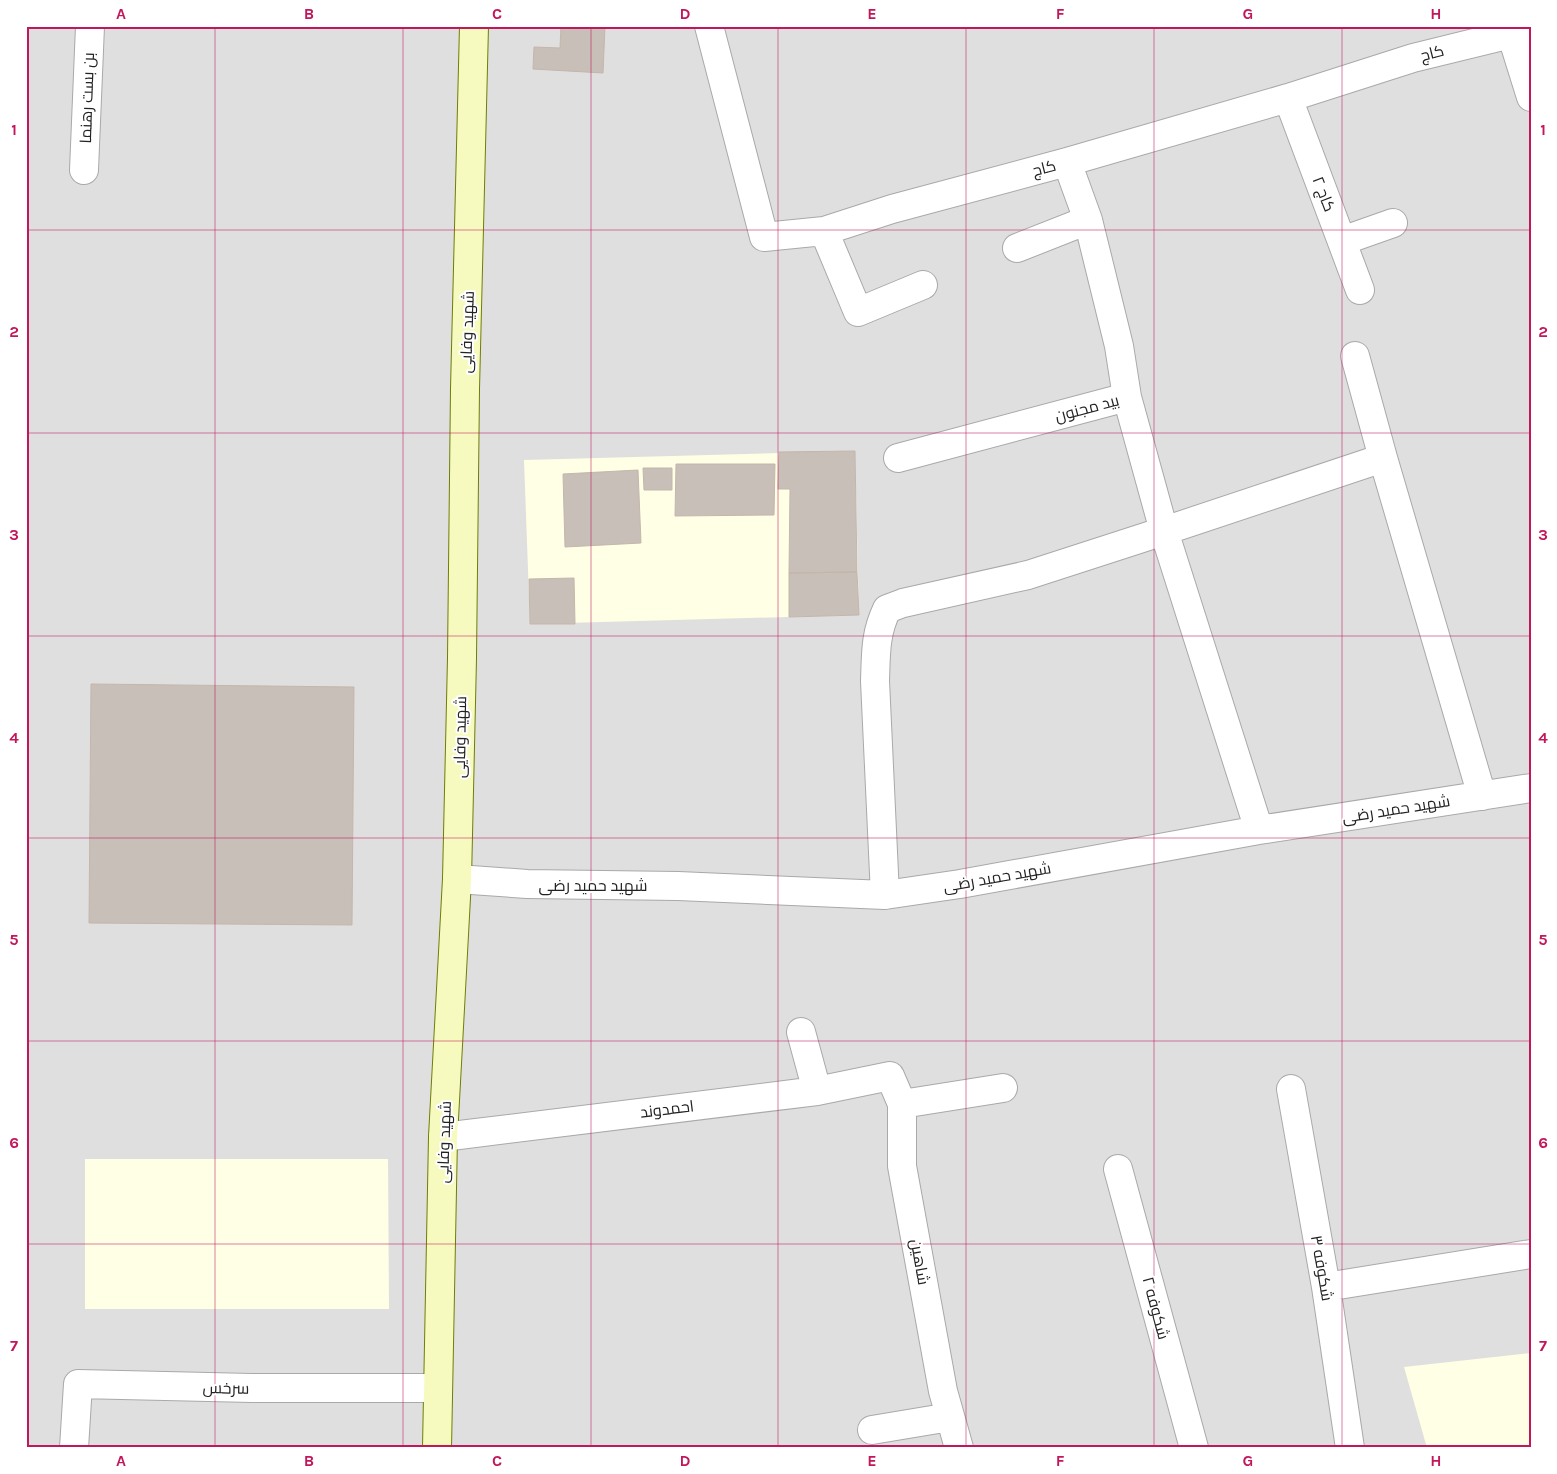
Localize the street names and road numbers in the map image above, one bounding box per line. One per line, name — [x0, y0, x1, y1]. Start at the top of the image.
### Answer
street label: کاج — [1418, 41, 1446, 67]
street label: بن بست رهنما — [76, 52, 99, 144]
street label: کاج — [1030, 156, 1058, 182]
street label: کاج ۲ — [1307, 174, 1339, 215]
street label: شهید وفایی — [456, 290, 479, 374]
street label: بید مجنون — [1053, 390, 1122, 427]
street label: شهید وفایی — [450, 696, 471, 778]
street label: شهید حمید رضی — [1341, 791, 1452, 828]
street label: شهید حمید رضی — [942, 858, 1053, 897]
street label: شهید حمید رضی — [538, 876, 648, 896]
street label: احمدوند — [639, 1096, 695, 1122]
street label: شهید وفایی — [433, 1100, 456, 1184]
street label: شکوفه ۳ — [1307, 1234, 1337, 1302]
street label: شاهین — [906, 1237, 933, 1287]
street label: شکوفه ۲ — [1139, 1275, 1173, 1341]
street label: سرخس — [203, 1378, 249, 1399]

